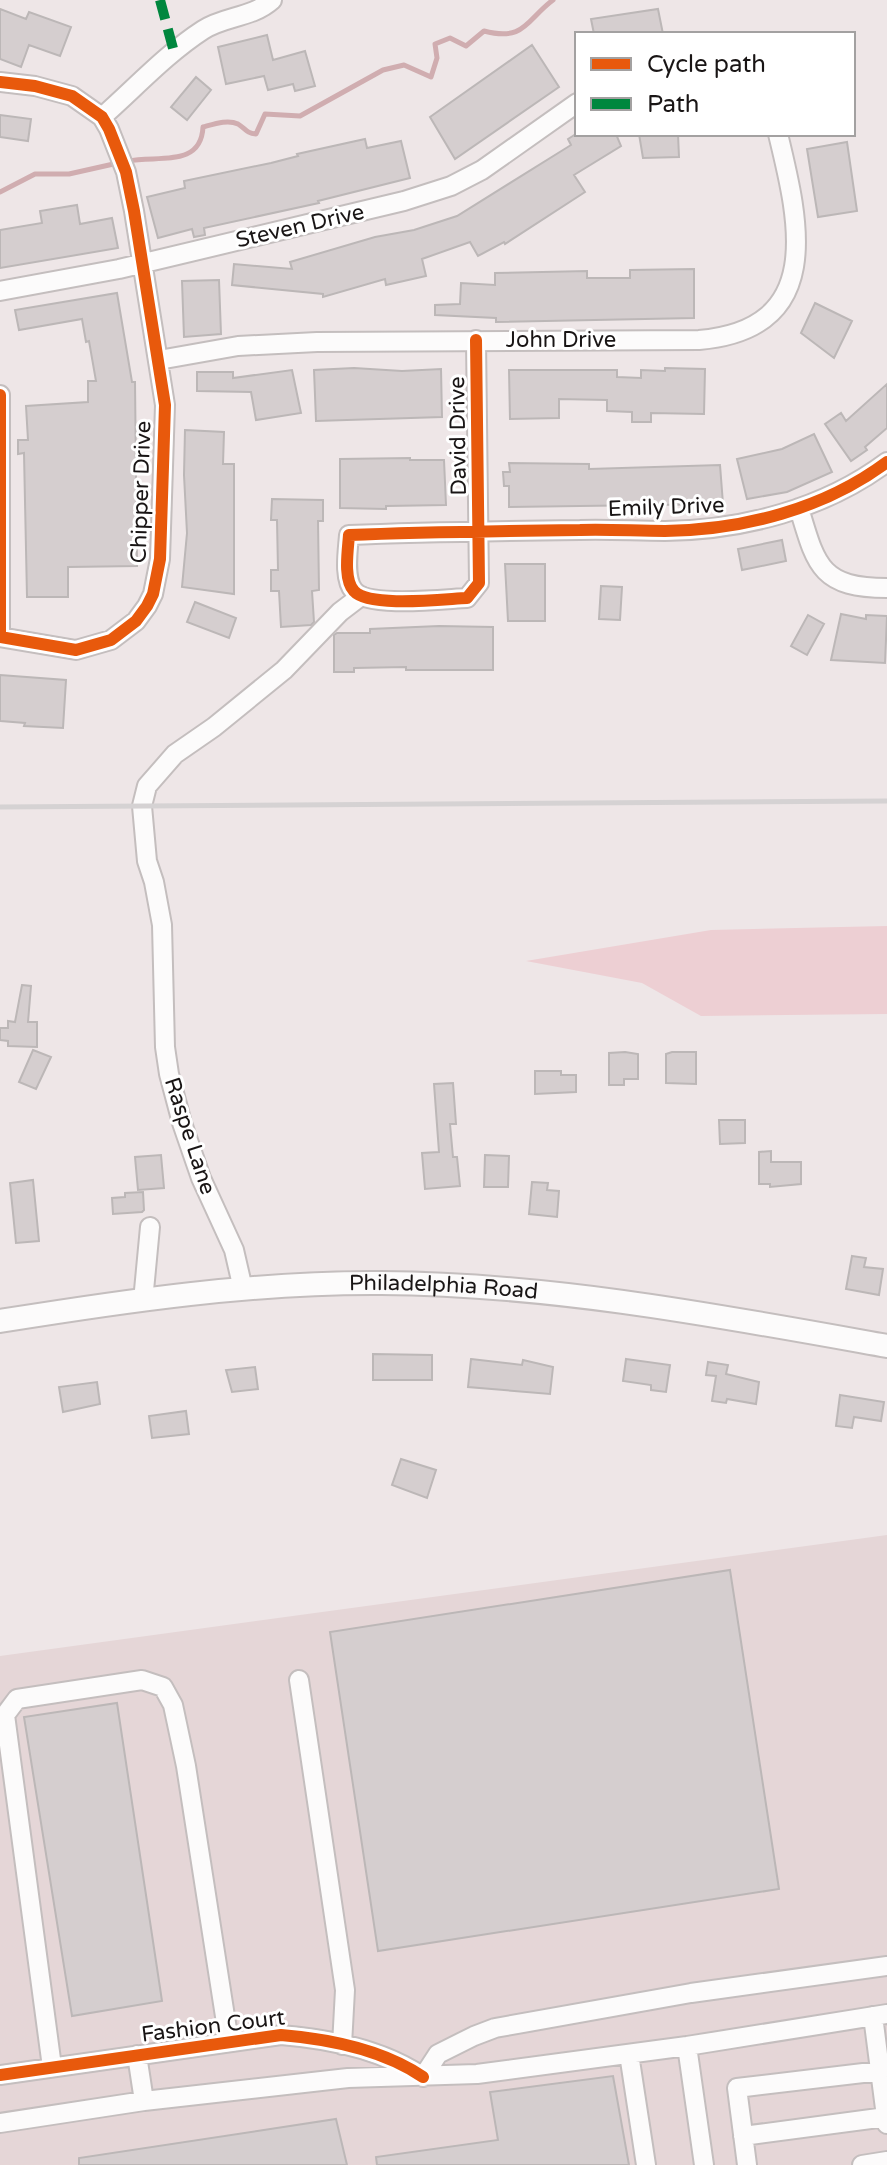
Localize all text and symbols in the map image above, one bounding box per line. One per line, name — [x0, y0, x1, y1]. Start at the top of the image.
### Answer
legend — [575, 32, 855, 136]
text: Cycle path — [647, 50, 766, 79]
text: Path — [647, 90, 700, 119]
street label: Steven Drive — [233, 199, 367, 253]
street label: John Drive — [506, 327, 616, 353]
street label: David Drive — [444, 376, 472, 496]
street label: Chipper Drive — [126, 420, 156, 564]
street label: Emily Drive — [607, 492, 725, 522]
street label: Raspe Lane — [159, 1074, 221, 1198]
street label: Philadelphia Road — [349, 1270, 539, 1305]
street label: Fashion Court — [140, 2004, 286, 2048]

